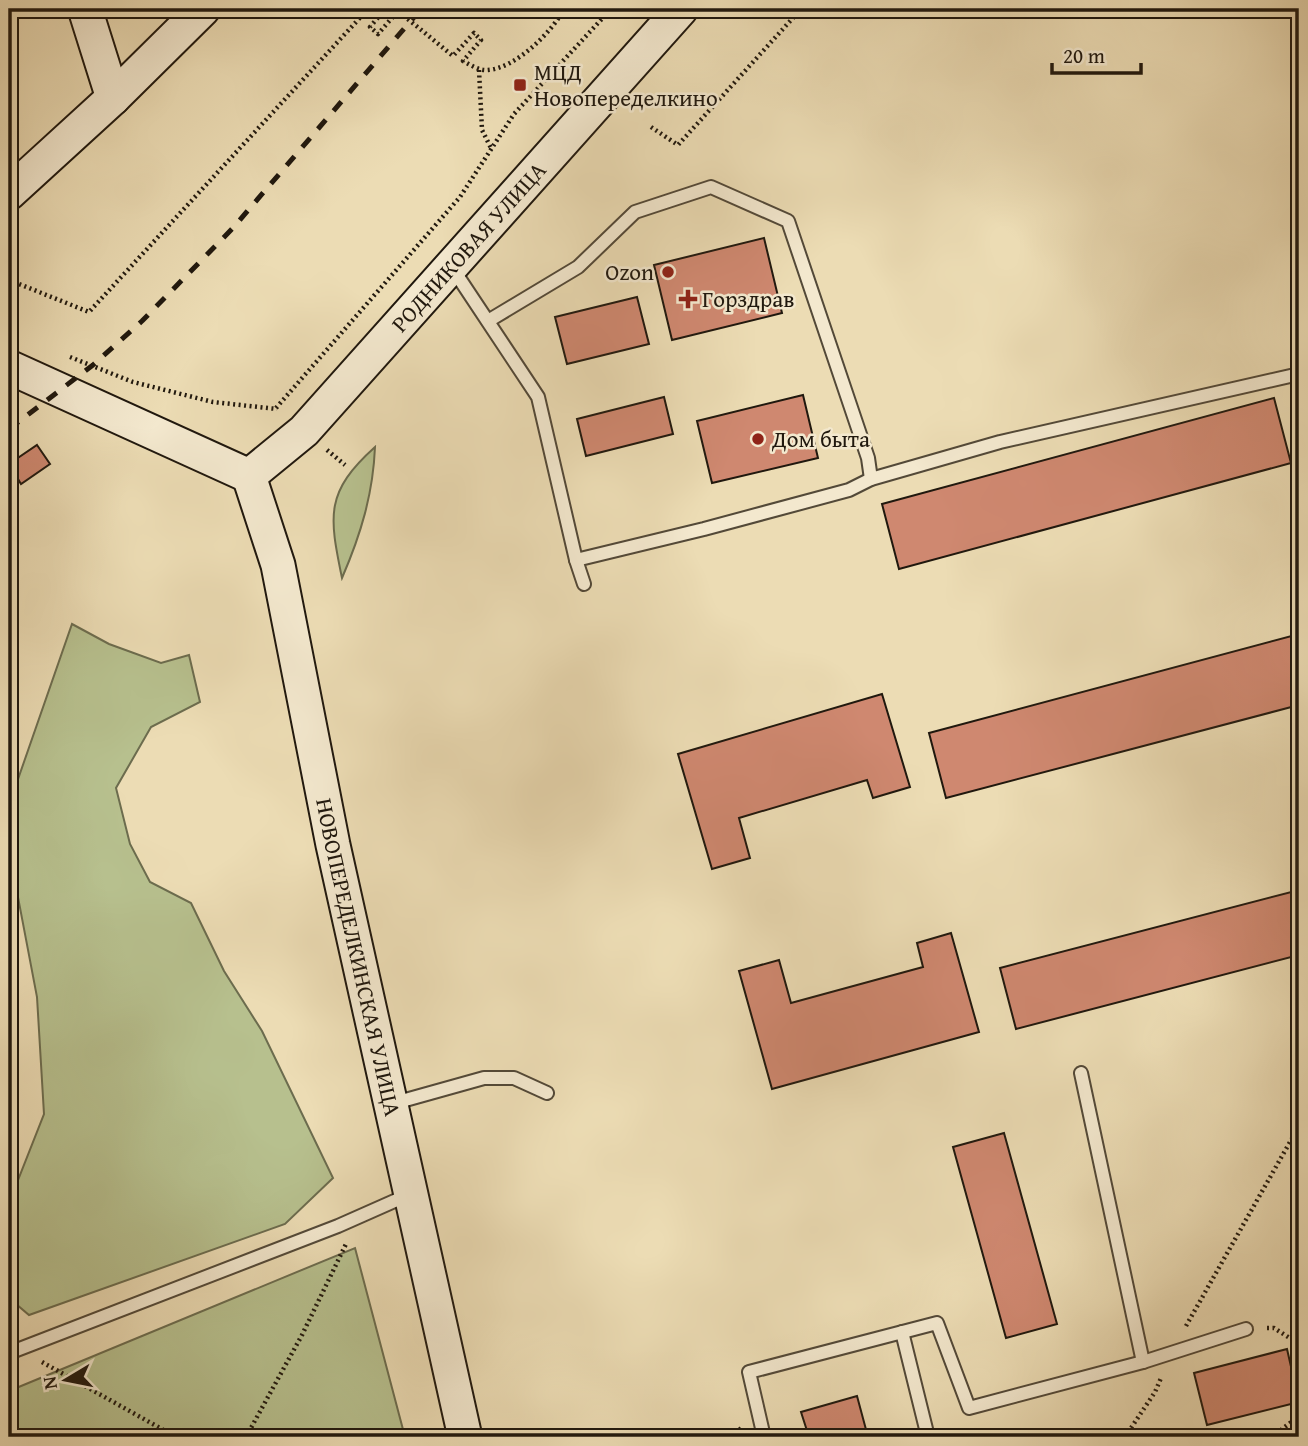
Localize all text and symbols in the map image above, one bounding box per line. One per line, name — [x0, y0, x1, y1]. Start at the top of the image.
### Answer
scale bar — [1052, 32, 1142, 76]
text: 20 m — [1063, 40, 1105, 71]
place label: МЦД Новопеределкино — [534, 55, 718, 114]
marker: МЦД Новопеределкино — [512, 77, 528, 93]
street label: РОДНИКОВАЯ УЛИЦА — [383, 154, 553, 339]
place label: Ozon — [605, 255, 654, 288]
marker: Ozon — [660, 264, 676, 280]
place label: Горздрав — [702, 282, 794, 315]
marker: Горздрав — [680, 291, 696, 307]
place label: Дом быта — [771, 422, 870, 455]
marker: Дом быта — [750, 431, 766, 447]
street label: НОВОПЕРЕДЕЛКИНСКАЯ УЛИЦА — [308, 795, 410, 1119]
north arrow — [32, 1344, 102, 1414]
text: N — [34, 1374, 64, 1392]

